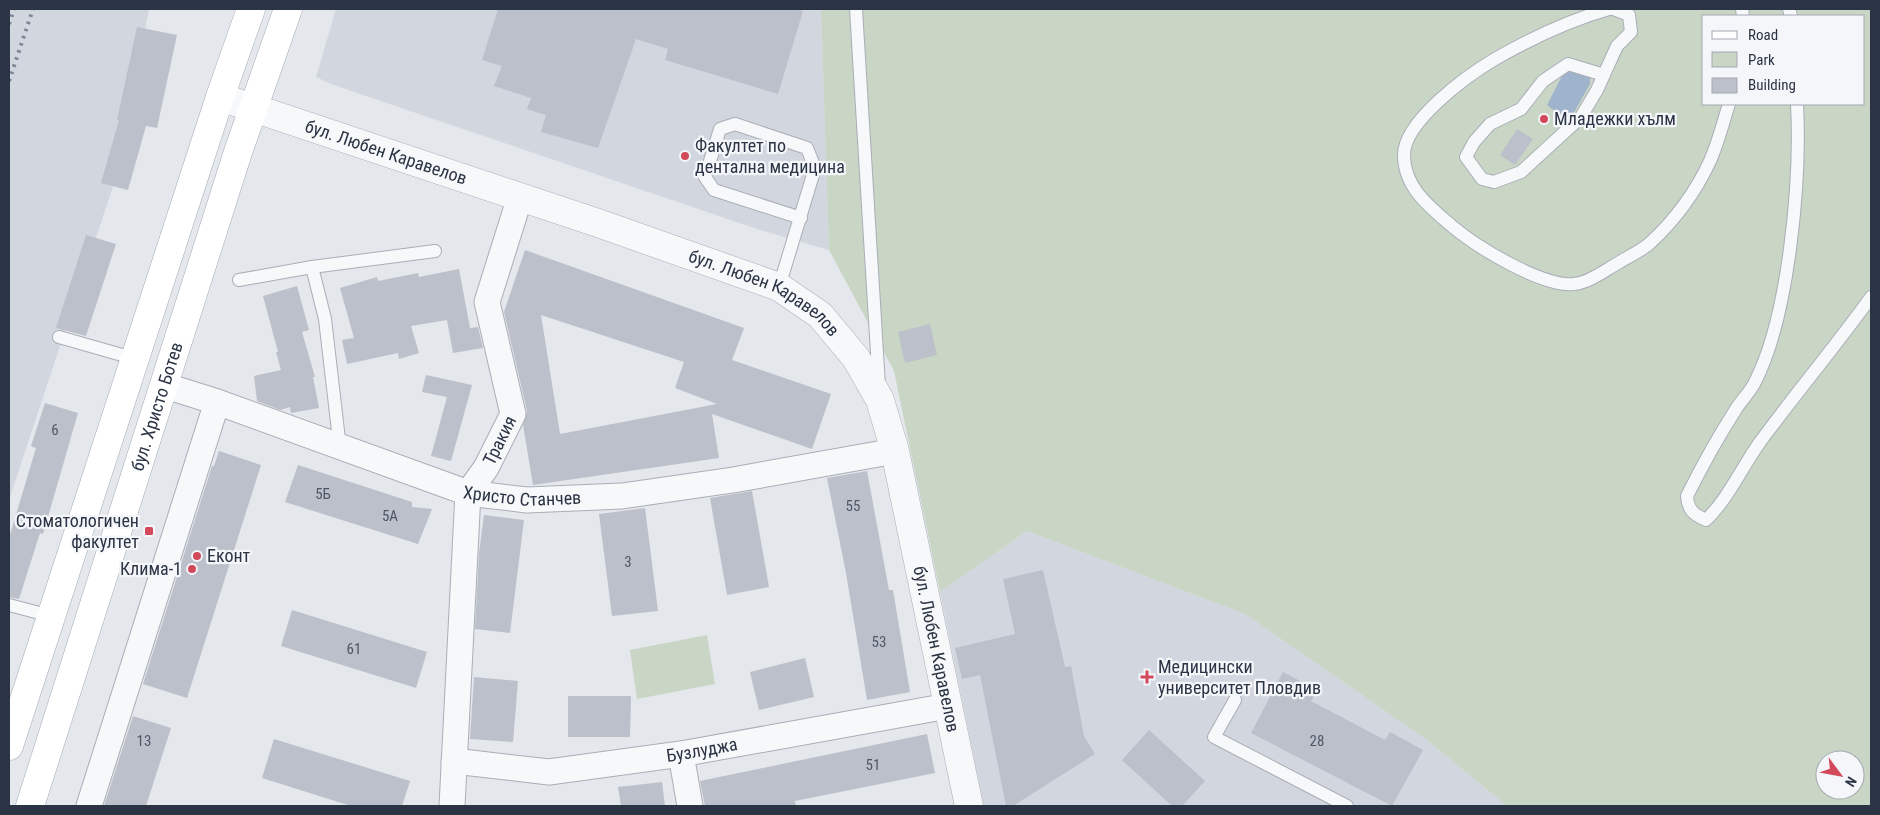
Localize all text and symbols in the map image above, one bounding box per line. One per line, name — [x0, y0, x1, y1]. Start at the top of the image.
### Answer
legend — [1702, 15, 1865, 105]
text: Road — [1748, 26, 1778, 44]
text: Park — [1748, 51, 1775, 69]
text: Building — [1748, 76, 1796, 94]
place label: Младежки хълм — [1554, 108, 1676, 129]
marker: Младежки хълм — [1538, 113, 1550, 125]
street label: бул. Любен Каравелов — [303, 115, 470, 189]
place label: Факултет по дентална медицина — [695, 135, 845, 177]
marker: Факултет по дентална медицина — [679, 150, 691, 162]
street label: бул. Любен Каравелов — [686, 245, 844, 340]
street label: бул. Христо Ботев — [126, 340, 187, 474]
street label: Тракия — [478, 412, 520, 468]
house number: 6 — [51, 421, 59, 439]
street label: Христо Станчев — [462, 482, 582, 510]
house number: 5Б — [315, 485, 331, 503]
house number: 55 — [846, 497, 860, 515]
house number: 5А — [382, 507, 398, 525]
place label: Стоматологичен факултет — [16, 510, 139, 552]
marker: Стоматологичен факултет — [143, 525, 155, 537]
place label: Еконт — [207, 545, 251, 566]
marker: Еконт — [191, 550, 203, 562]
house number: 3 — [624, 553, 632, 571]
place label: Клима-1 — [120, 558, 182, 579]
marker: Клима-1 — [186, 563, 198, 575]
street label: бул. Любен Каравелов — [909, 564, 964, 734]
house number: 53 — [872, 633, 886, 651]
house number: 61 — [347, 640, 361, 658]
place label: Медицински университет Пловдив — [1158, 656, 1321, 698]
marker: Медицински университет Пловдив — [1140, 670, 1154, 684]
house number: 13 — [137, 732, 151, 750]
house number: 28 — [1310, 732, 1324, 750]
street label: Бузлуджа — [665, 733, 739, 766]
north arrow — [1815, 750, 1865, 800]
house number: 51 — [866, 756, 880, 774]
text: N — [1842, 774, 1860, 790]

